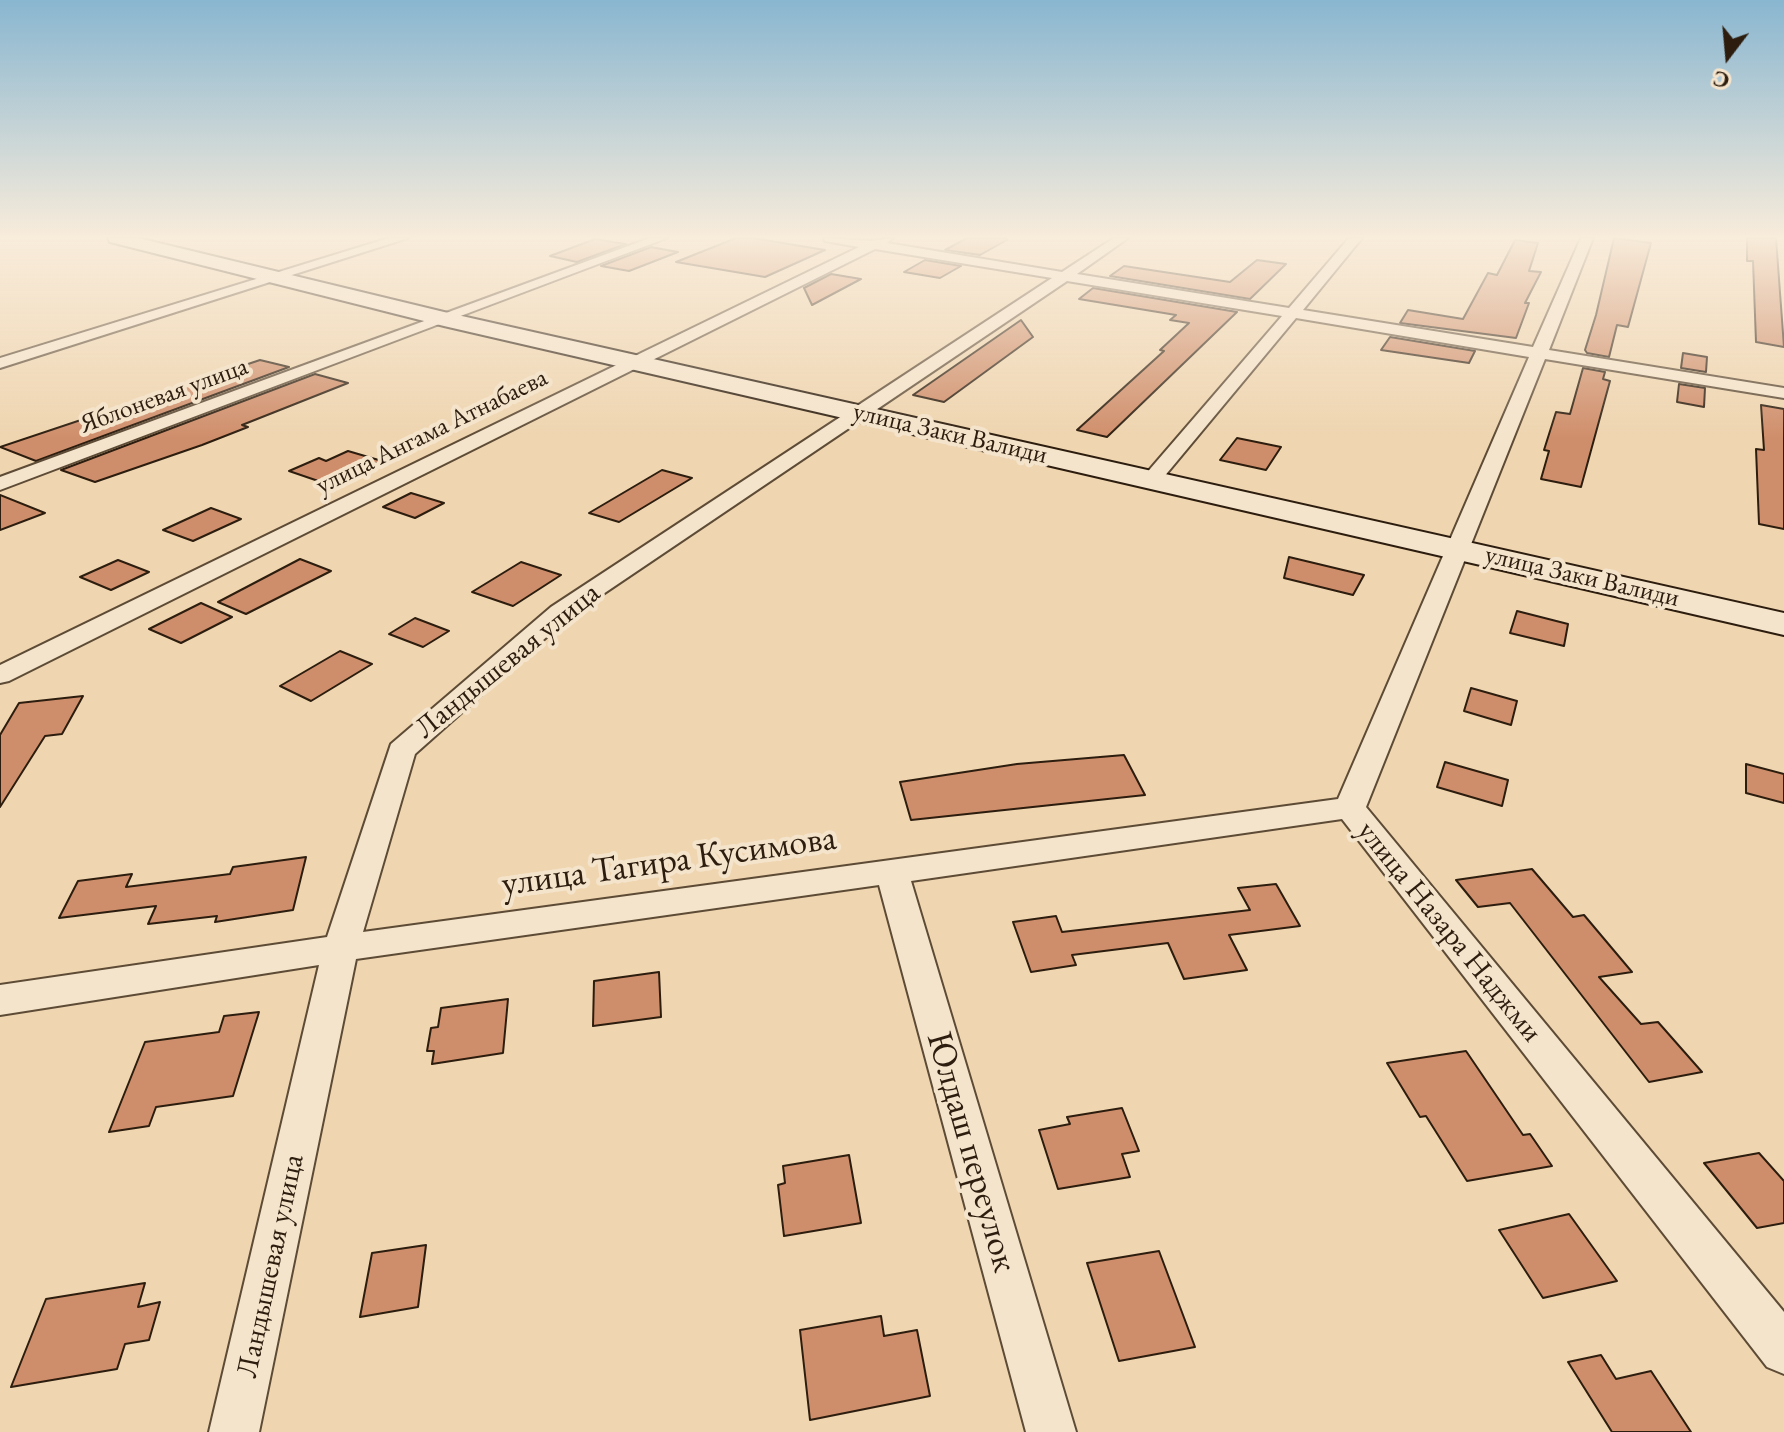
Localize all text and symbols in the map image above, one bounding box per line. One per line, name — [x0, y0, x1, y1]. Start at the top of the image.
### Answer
north arrow — [1688, 16, 1768, 96]
text: С — [1710, 63, 1733, 96]
street label: Яблоневая улица — [76, 351, 252, 441]
street label: улица Ангама Атнабаева — [311, 362, 553, 502]
street label: улица Заки Валиди — [850, 396, 1050, 472]
street label: улица Заки Валиди — [1482, 539, 1682, 615]
street label: Ландышевая улица — [408, 575, 608, 747]
street label: улица Назара Наджми — [1349, 814, 1549, 1050]
street label: улица Тагира Кусимова — [499, 817, 839, 907]
street label: Юлдаш переулок — [916, 1027, 1026, 1277]
street label: Ландышевая улица — [230, 1151, 312, 1381]

